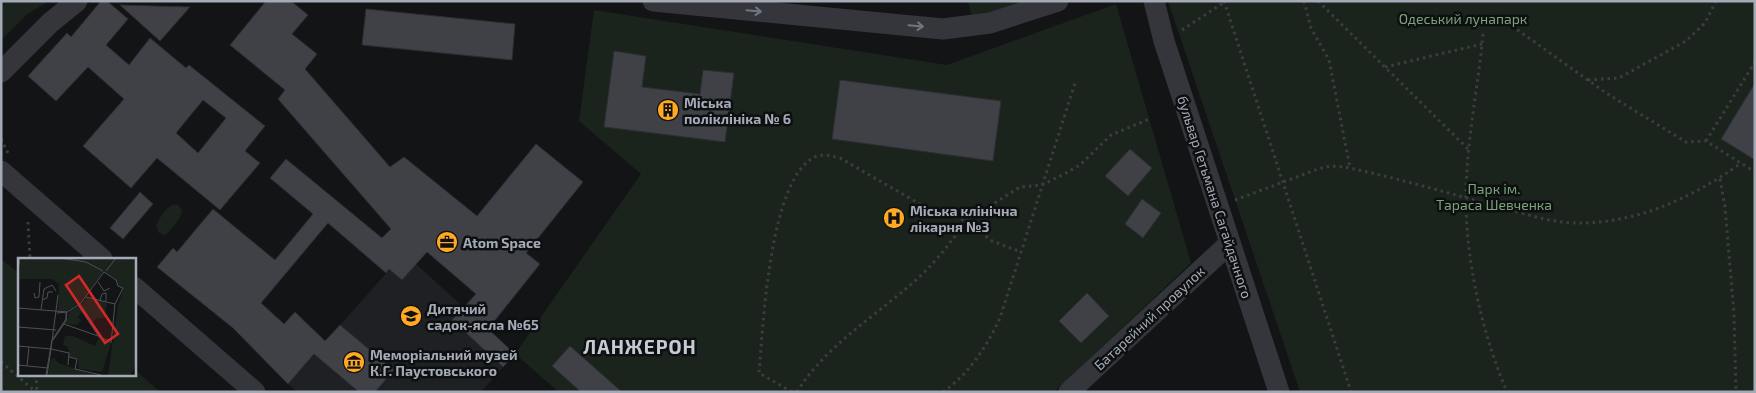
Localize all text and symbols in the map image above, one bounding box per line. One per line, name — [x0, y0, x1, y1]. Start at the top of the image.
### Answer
one-way arrow — [746, 6, 762, 16]
park label: Одеський лунапарк — [1399, 10, 1528, 27]
one-way arrow — [907, 22, 923, 31]
street label: бульвар Гетьмана Сагайдачного — [1174, 93, 1256, 301]
place label: Міська поліклініка № 6 — [684, 94, 791, 127]
building icon: Міська поліклініка № 6 — [656, 98, 680, 122]
park label: Парк ім. Тараса Шевченка — [1436, 180, 1552, 213]
place label: Міська клінічна лікарня №3 — [910, 202, 1017, 235]
hospital icon: Міська клінічна лікарня №3 — [882, 206, 906, 230]
office icon: Atom Space — [435, 230, 459, 254]
place label: Atom Space — [463, 234, 541, 251]
inset map — [18, 258, 135, 376]
street label: Батарейний провулок — [1090, 262, 1208, 374]
place label: Дитячий садок-ясла №65 — [427, 300, 539, 333]
school or university icon: Дитячий садок-ясла №65 — [399, 304, 423, 328]
district label: ЛАНЖЕРОН — [583, 335, 697, 358]
place label: Меморіальний музей К.Г. Паустовського — [370, 346, 517, 379]
museum icon: Меморіальний музей К.Г. Паустовського — [342, 350, 366, 374]

